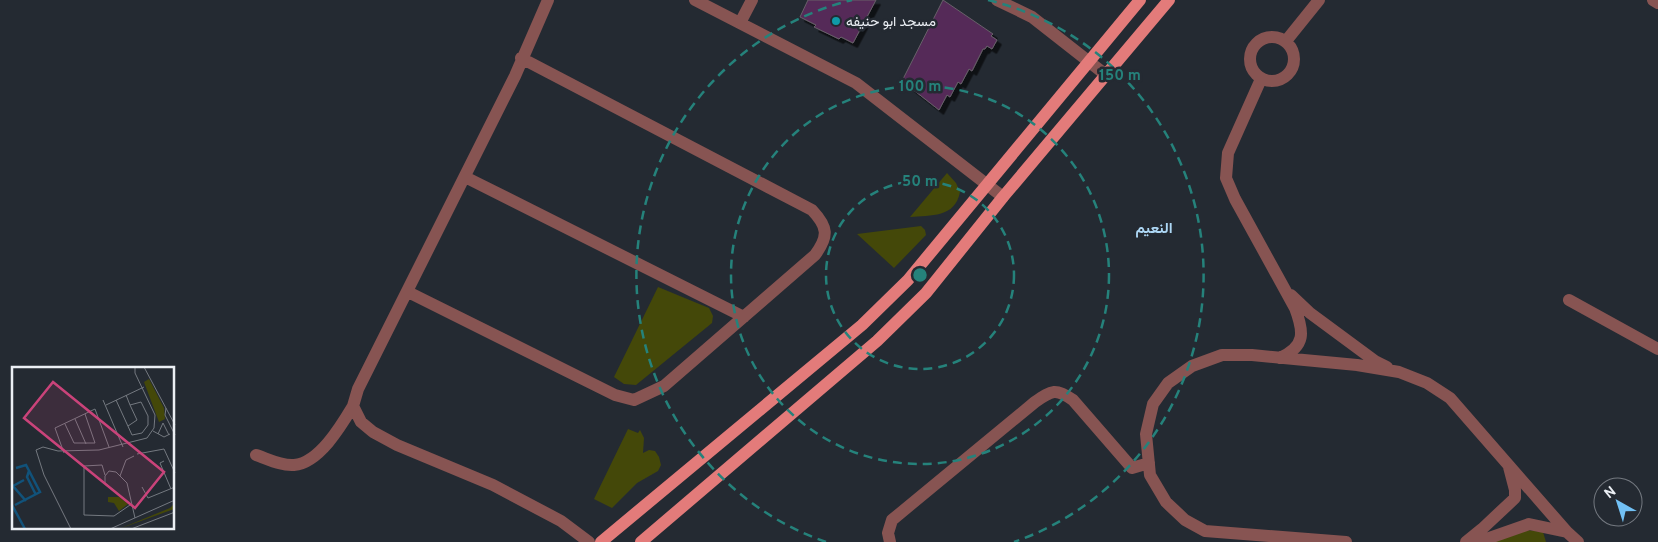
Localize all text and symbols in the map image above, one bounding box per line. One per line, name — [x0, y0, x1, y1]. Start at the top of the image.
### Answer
place label: مسجد ابو حنيفه — [846, 14, 936, 31]
marker: مسجد ابو حنيفه — [830, 15, 842, 27]
text: 150 m — [1099, 67, 1141, 86]
text: 100 m — [899, 78, 941, 97]
text: 50 m — [902, 173, 938, 192]
district label: النعيم — [1135, 220, 1173, 239]
centre of rings — [911, 266, 929, 284]
inset map — [12, 367, 175, 530]
north arrow — [1593, 477, 1643, 527]
text: N — [1602, 483, 1620, 503]

